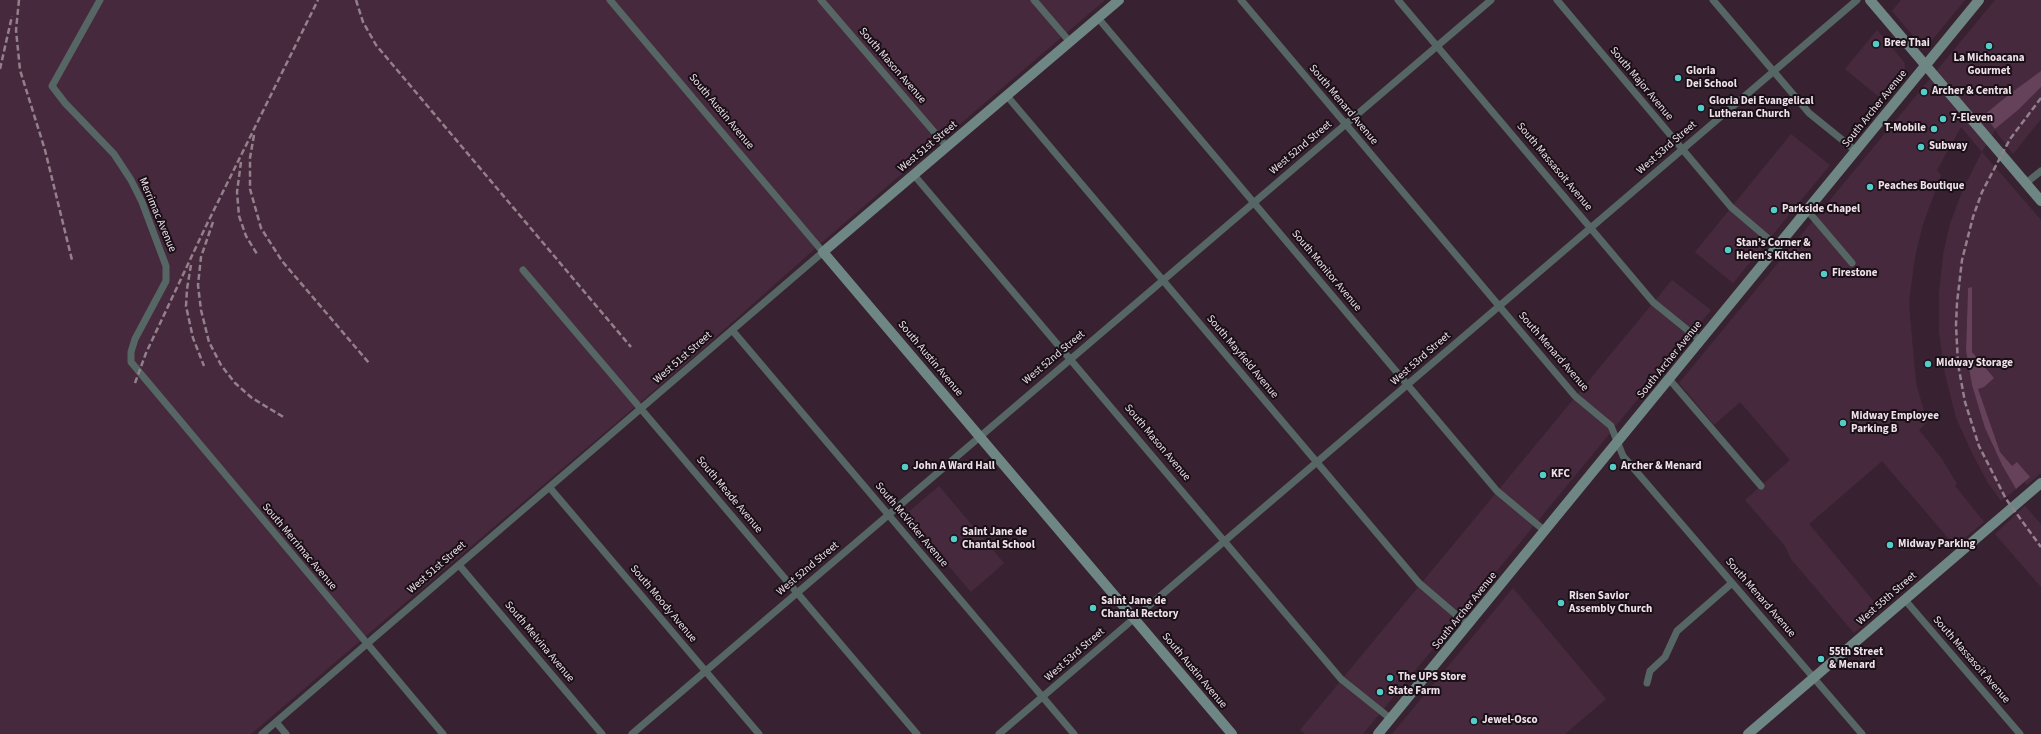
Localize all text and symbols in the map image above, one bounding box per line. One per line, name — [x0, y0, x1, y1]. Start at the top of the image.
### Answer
street label: South Mason Avenue — [856, 25, 928, 107]
place label: Bree Thai — [1884, 37, 1930, 51]
marker: Bree Thai — [1871, 39, 1881, 49]
marker: La Michoacana Gourmet — [1984, 41, 1994, 51]
street label: South Major Avenue — [1606, 45, 1676, 123]
place label: La Michoacana Gourmet — [1953, 52, 2025, 78]
street label: South Menard Avenue — [1306, 62, 1380, 148]
place label: Gloria Dei School — [1686, 65, 1737, 91]
street label: South Archer Avenue — [1840, 68, 1910, 150]
street label: South Austin Avenue — [686, 72, 756, 152]
marker: Gloria Dei School — [1673, 73, 1683, 83]
place label: Archer & Central — [1932, 85, 2011, 99]
marker: Archer & Central — [1919, 87, 1929, 97]
place label: Gloria Dei Evangelical Lutheran Church — [1709, 95, 1814, 121]
marker: Gloria Dei Evangelical Lutheran Church — [1696, 103, 1706, 113]
place label: 7-Eleven — [1951, 112, 1993, 126]
marker: 7-Eleven — [1938, 114, 1948, 124]
street label: West 51st Street — [896, 118, 960, 176]
street label: West 52nd Street — [1267, 118, 1335, 178]
street label: West 53rd Street — [1634, 118, 1700, 178]
street label: South Massasoit Avenue — [1513, 120, 1595, 214]
place label: T-Mobile — [1884, 122, 1926, 136]
marker: T-Mobile — [1929, 124, 1939, 134]
place label: Subway — [1929, 140, 1968, 154]
marker: Subway — [1916, 142, 1926, 152]
street label: Merrimac Avenue — [135, 176, 179, 254]
place label: Peaches Boutique — [1878, 180, 1964, 194]
marker: Peaches Boutique — [1865, 182, 1875, 192]
place label: Parkside Chapel — [1782, 203, 1860, 217]
marker: Parkside Chapel — [1769, 205, 1779, 215]
street label: South Monitor Avenue — [1288, 228, 1364, 314]
place label: Stan’s Corner & Helen’s Kitchen — [1736, 237, 1811, 263]
marker: Stan’s Corner & Helen’s Kitchen — [1723, 245, 1733, 255]
place label: Firestone — [1832, 267, 1878, 281]
marker: Firestone — [1819, 269, 1829, 279]
street label: South Menard Avenue — [1515, 310, 1591, 394]
street label: South Mayfield Avenue — [1203, 313, 1281, 401]
street label: South Austin Avenue — [895, 319, 965, 399]
street label: South Archer Avenue — [1635, 319, 1705, 401]
street label: West 52nd Street — [1020, 328, 1088, 388]
street label: West 51st Street — [651, 329, 715, 387]
street label: West 53rd Street — [1388, 329, 1454, 389]
place label: Midway Storage — [1936, 357, 2013, 371]
marker: Midway Storage — [1923, 359, 1933, 369]
street label: South Mason Avenue — [1121, 402, 1193, 484]
place label: Midway Employee Parking B — [1851, 410, 1939, 436]
marker: Midway Employee Parking B — [1838, 418, 1848, 428]
street label: South Meade Avenue — [693, 454, 765, 536]
place label: John A Ward Hall — [913, 460, 995, 474]
place label: Archer & Menard — [1621, 460, 1702, 474]
marker: John A Ward Hall — [900, 462, 910, 472]
marker: Archer & Menard — [1608, 462, 1618, 472]
place label: KFC — [1551, 468, 1570, 482]
marker: KFC — [1538, 470, 1548, 480]
street label: South McVicker Avenue — [872, 480, 950, 570]
street label: South Merrimac Avenue — [259, 501, 339, 593]
place label: Saint Jane de Chantal School — [962, 526, 1035, 552]
marker: Saint Jane de Chantal School — [949, 534, 959, 544]
place label: Midway Parking — [1898, 538, 1975, 552]
street label: West 51st Street — [405, 539, 469, 597]
street label: West 52nd Street — [774, 539, 842, 599]
marker: Midway Parking — [1885, 540, 1895, 550]
street label: South Menard Avenue — [1722, 556, 1798, 640]
street label: South Moody Avenue — [627, 563, 699, 645]
street label: West 55th Street — [1854, 569, 1920, 629]
street label: South Archer Avenue — [1430, 570, 1500, 652]
place label: Risen Savior Assembly Church — [1569, 590, 1652, 616]
place label: Saint Jane de Chantal Rectory — [1101, 595, 1179, 621]
marker: Risen Savior Assembly Church — [1556, 598, 1566, 608]
street label: South Melvina Avenue — [501, 599, 577, 685]
marker: Saint Jane de Chantal Rectory — [1088, 603, 1098, 613]
street label: South Massasoit Avenue — [1930, 614, 2012, 706]
street label: West 53rd Street — [1042, 625, 1108, 685]
street label: South Austin Avenue — [1159, 631, 1229, 711]
place label: 55th Street & Menard — [1829, 646, 1883, 672]
marker: 55th Street & Menard — [1816, 654, 1826, 664]
place label: The UPS Store — [1398, 671, 1466, 685]
marker: The UPS Store — [1385, 673, 1395, 683]
place label: State Farm — [1388, 685, 1440, 699]
marker: State Farm — [1375, 687, 1385, 697]
place label: Jewel-Osco — [1482, 714, 1538, 728]
marker: Jewel-Osco — [1469, 716, 1479, 726]

